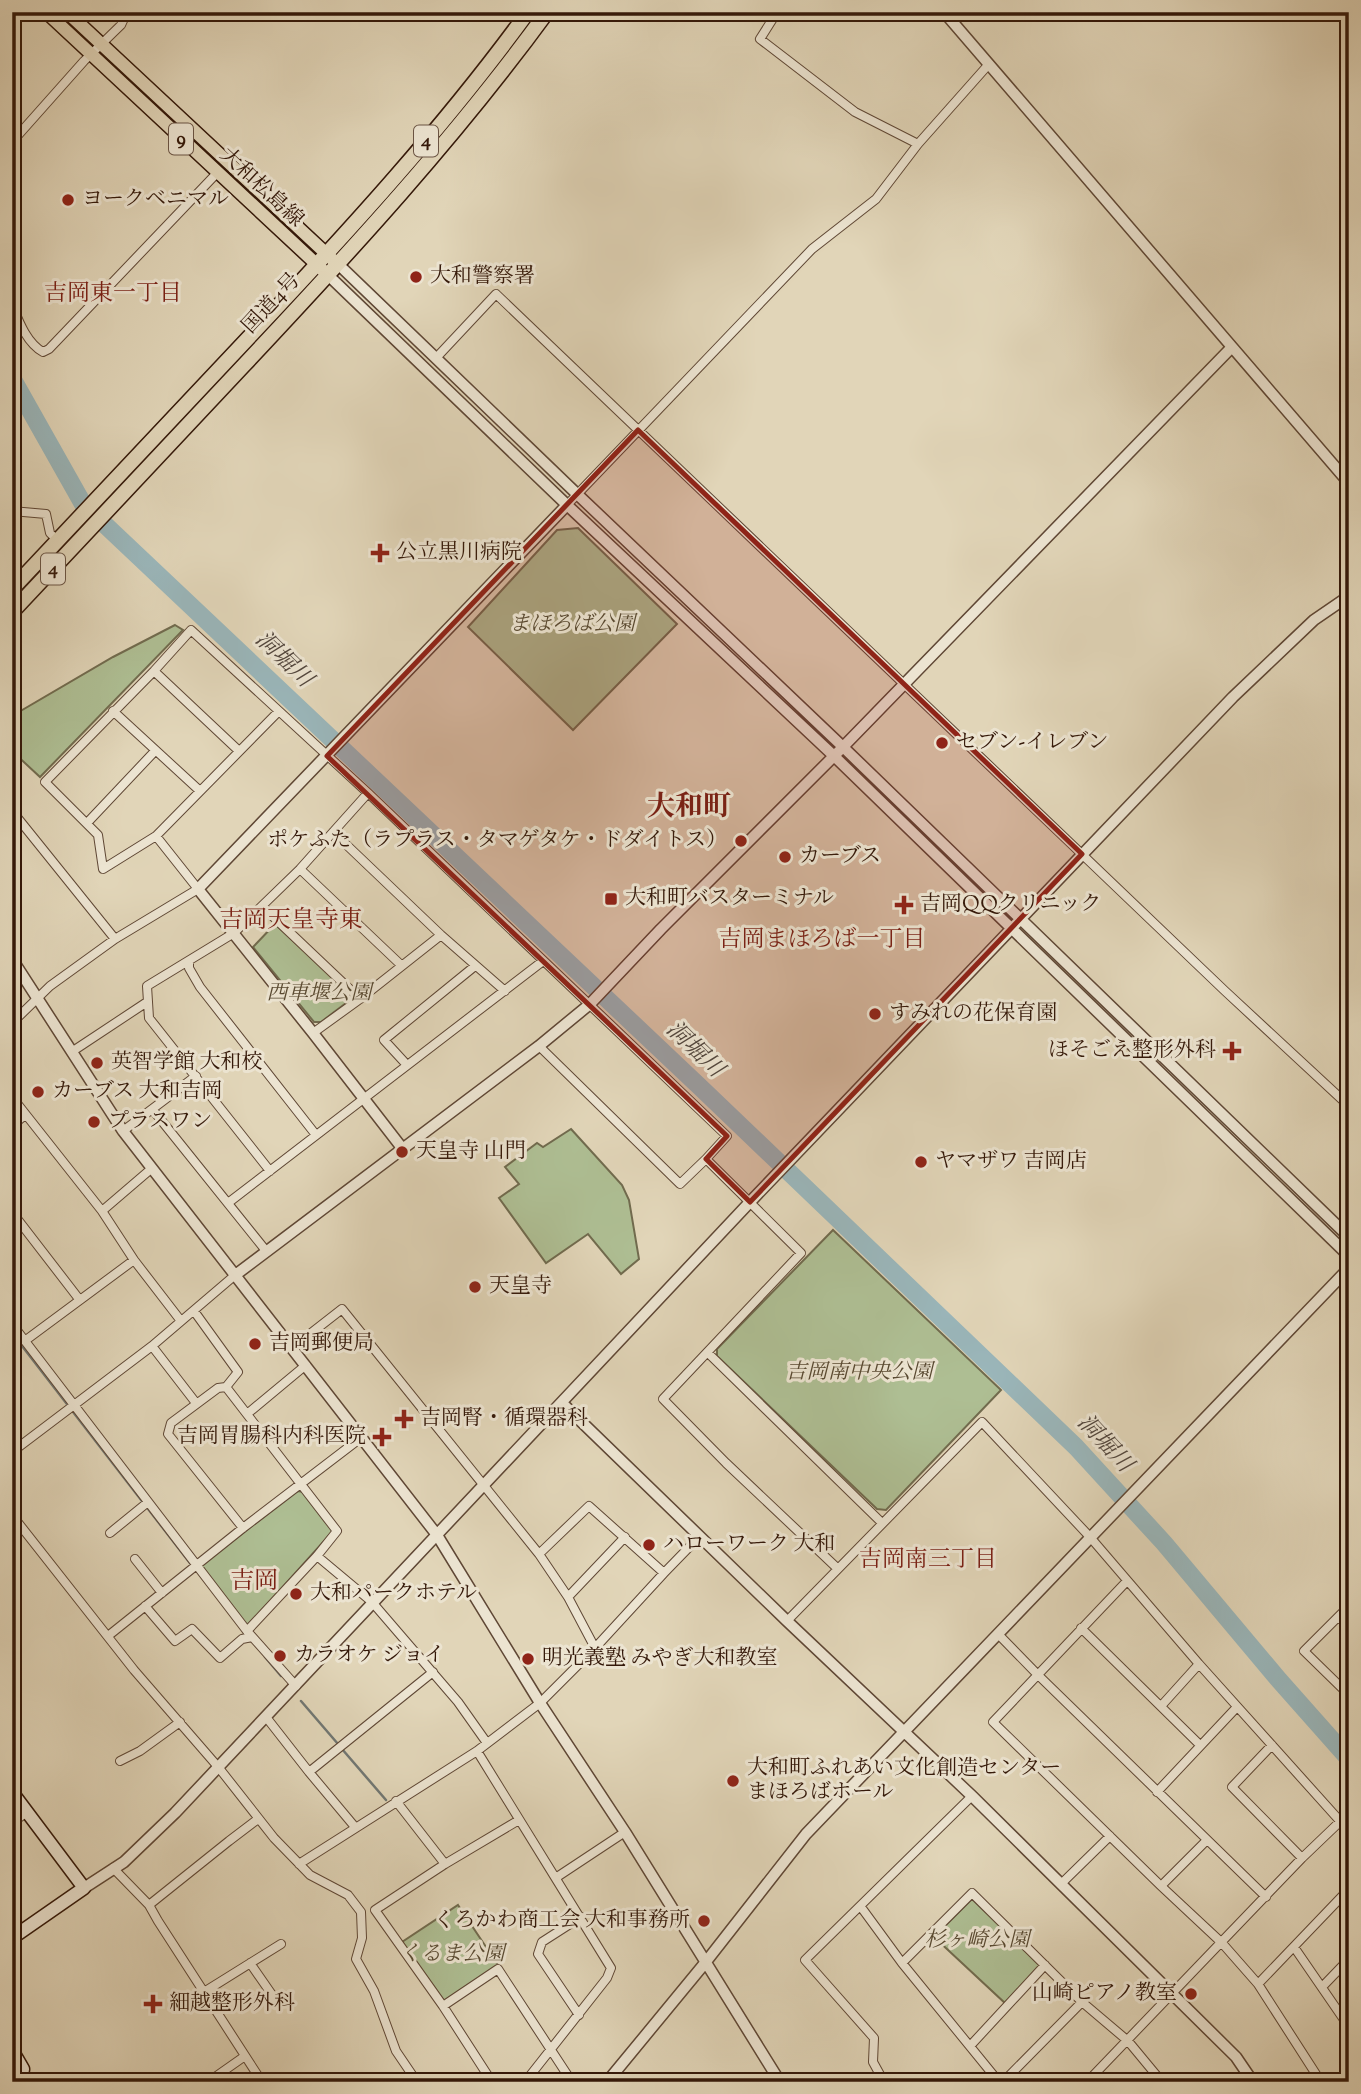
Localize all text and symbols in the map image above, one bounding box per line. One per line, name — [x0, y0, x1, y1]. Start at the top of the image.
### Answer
road number: 9 — [169, 124, 193, 154]
road number: 4 — [414, 125, 438, 156]
street label: 大和松島線 — [212, 141, 310, 235]
place label: ヨークベニマル — [82, 185, 229, 215]
marker: ヨークベニマル — [60, 192, 76, 208]
place label: 大和警察署 — [430, 262, 535, 292]
street label: 国道4号 — [236, 267, 308, 341]
marker: 大和警察署 — [408, 269, 424, 285]
district label: 吉岡東一丁目 — [44, 278, 182, 311]
place label: 公立黒川病院 — [396, 538, 522, 568]
marker: 公立黒川病院 — [370, 543, 390, 563]
road number: 4 — [41, 554, 65, 584]
park label: まほろば公園 — [509, 610, 638, 640]
water label: 洞堀川 — [247, 624, 321, 698]
place label: セブン-イレブン — [956, 728, 1108, 758]
marker: セブン-イレブン — [934, 735, 950, 751]
district label: 大和町 — [647, 788, 731, 828]
place label: ポケふた（ラプラス・タマゲタケ・ドダイトス） — [267, 826, 727, 856]
marker: ポケふた（ラプラス・タマゲタケ・ドダイトス） — [733, 833, 749, 849]
place label: カーブス — [799, 842, 881, 872]
marker: カーブス — [777, 849, 793, 865]
place label: 大和町バスターミナル — [625, 884, 834, 914]
place label: 吉岡QQクリニック — [920, 890, 1102, 920]
marker: 大和町バスターミナル — [603, 891, 619, 907]
marker: 吉岡QQクリニック — [894, 895, 914, 915]
district label: 吉岡天皇寺東 — [219, 904, 363, 938]
district label: 吉岡まほろば一丁目 — [719, 924, 926, 957]
park label: 西車堰公園 — [267, 979, 374, 1009]
place label: すみれの花保育園 — [889, 999, 1057, 1029]
marker: すみれの花保育園 — [867, 1006, 883, 1022]
water label: 洞堀川 — [658, 1014, 732, 1088]
place label: ほそごえ整形外科 — [1048, 1036, 1216, 1066]
marker: ほそごえ整形外科 — [1222, 1041, 1242, 1061]
place label: 英智学館 大和校 — [111, 1048, 262, 1078]
marker: 英智学館 大和校 — [89, 1055, 105, 1071]
place label: カーブス 大和吉岡 — [52, 1077, 223, 1107]
marker: カーブス 大和吉岡 — [30, 1084, 46, 1100]
place label: プラスワン — [108, 1107, 212, 1137]
marker: プラスワン — [86, 1114, 102, 1130]
place label: 天皇寺 山門 — [416, 1137, 525, 1167]
marker: 天皇寺 山門 — [394, 1144, 410, 1160]
place label: ヤマザワ 吉岡店 — [935, 1147, 1086, 1177]
marker: ヤマザワ 吉岡店 — [913, 1154, 929, 1170]
place label: 天皇寺 — [489, 1272, 552, 1302]
marker: 天皇寺 — [467, 1279, 483, 1295]
place label: 吉岡郵便局 — [269, 1329, 374, 1359]
marker: 吉岡郵便局 — [247, 1336, 263, 1352]
park label: 吉岡南中央公園 — [786, 1358, 935, 1388]
place label: 吉岡腎・循環器科 — [420, 1404, 588, 1434]
water label: 洞堀川 — [1068, 1408, 1142, 1483]
marker: 吉岡腎・循環器科 — [394, 1409, 414, 1429]
place label: 吉岡胃腸科内科医院 — [177, 1422, 366, 1452]
marker: 吉岡胃腸科内科医院 — [372, 1427, 392, 1447]
place label: ハローワーク 大和 — [663, 1530, 835, 1560]
marker: ハローワーク 大和 — [641, 1537, 657, 1553]
district label: 吉岡南三丁目 — [859, 1544, 997, 1577]
district label: 吉岡 — [230, 1565, 278, 1599]
place label: 大和パークホテル — [310, 1579, 477, 1609]
marker: 大和パークホテル — [288, 1586, 304, 1602]
place label: カラオケ ジョイ — [294, 1641, 445, 1671]
place label: 明光義塾 みやぎ大和教室 — [542, 1644, 777, 1674]
marker: カラオケ ジョイ — [272, 1648, 288, 1664]
marker: 明光義塾 みやぎ大和教室 — [520, 1651, 536, 1667]
place label: 大和町ふれあい文化創造センター まほろばホール — [747, 1754, 1061, 1808]
marker: 大和町ふれあい文化創造センター まほろばホール — [725, 1773, 741, 1789]
place label: くろかわ商工会 大和事務所 — [434, 1906, 690, 1936]
marker: くろかわ商工会 大和事務所 — [696, 1913, 712, 1929]
park label: 杉ヶ崎公園 — [925, 1926, 1032, 1956]
park label: くるま公園 — [400, 1940, 507, 1970]
place label: 山崎ピアノ教室 — [1032, 1979, 1177, 2009]
marker: 山崎ピアノ教室 — [1183, 1986, 1199, 2002]
place label: 細越整形外科 — [169, 1989, 295, 2019]
marker: 細越整形外科 — [143, 1994, 163, 2014]

